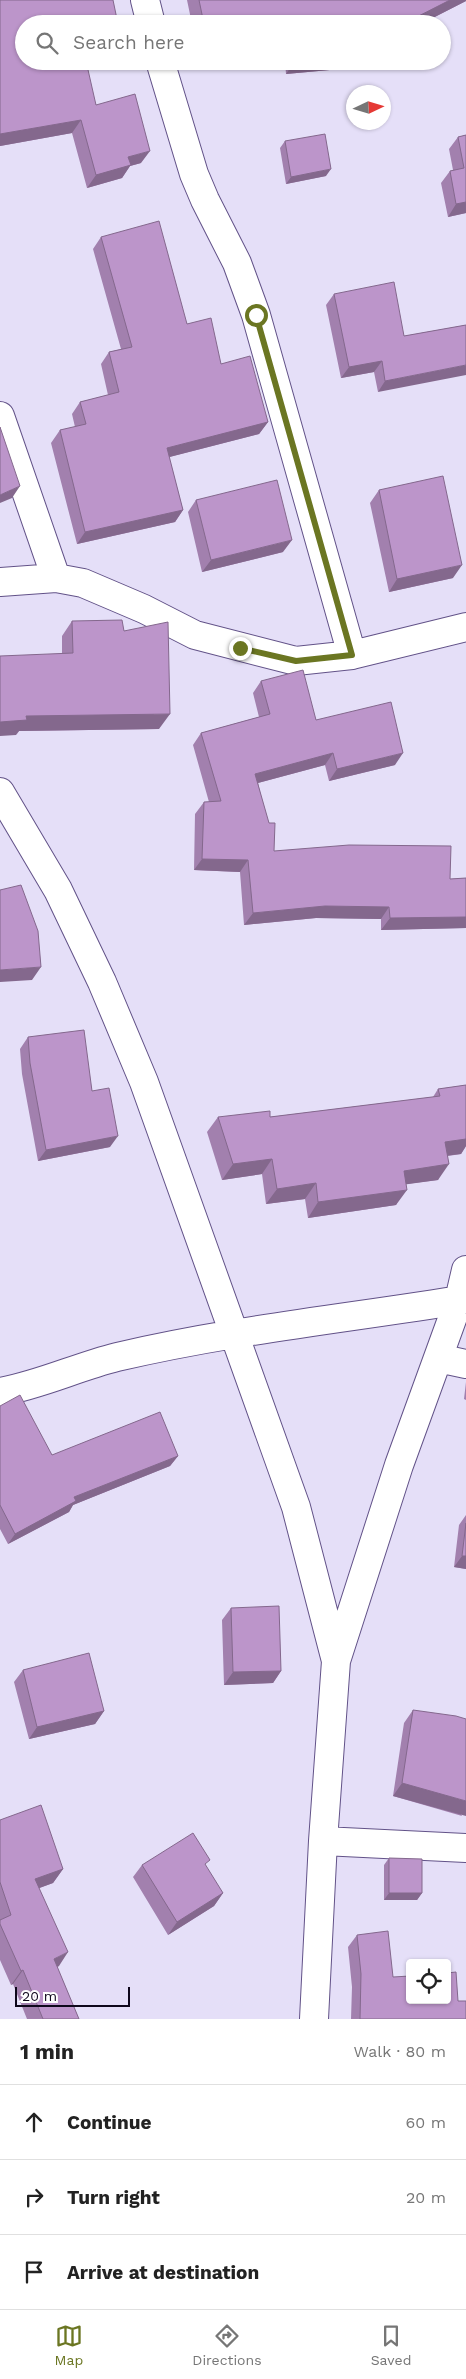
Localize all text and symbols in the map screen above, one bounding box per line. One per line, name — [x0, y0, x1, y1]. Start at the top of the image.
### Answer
search box — [15, 15, 451, 70]
icon: search — [33, 29, 61, 57]
text: Search here — [73, 31, 184, 54]
north arrow — [346, 85, 391, 130]
route start — [245, 304, 268, 327]
route end — [229, 637, 252, 660]
map controls — [406, 1959, 451, 2004]
button: locate — [406, 1959, 451, 2004]
scale bar — [15, 1984, 130, 2007]
text: 20 m — [22, 1988, 57, 2004]
text: 1 min — [20, 2039, 74, 2064]
text: Walk · 80 m — [354, 2042, 446, 2061]
icon: ahead — [20, 2108, 48, 2136]
text: Continue — [67, 2111, 151, 2134]
text: 60 m — [406, 2113, 446, 2132]
icon: right — [20, 2183, 48, 2211]
text: Turn right — [67, 2186, 160, 2209]
text: 20 m — [406, 2188, 446, 2207]
icon: arrive — [20, 2258, 48, 2286]
text: Arrive at destination — [67, 2261, 259, 2284]
tab: Map — [55, 2322, 83, 2368]
tab: Directions — [192, 2322, 262, 2368]
tab: Saved — [371, 2322, 411, 2368]

